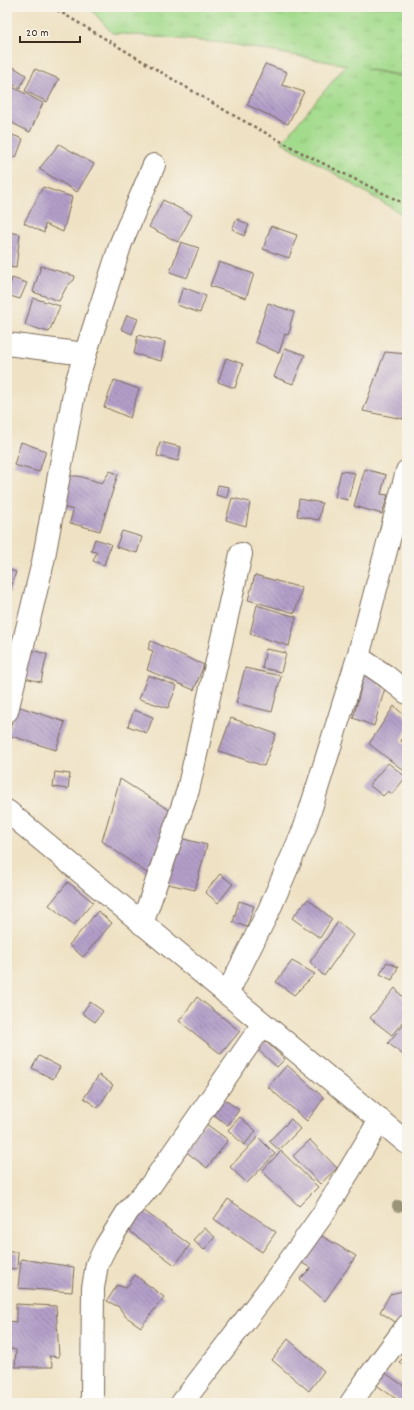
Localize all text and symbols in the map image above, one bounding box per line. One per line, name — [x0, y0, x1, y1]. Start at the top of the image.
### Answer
scale bar — [20, 18, 80, 44]
text: 20 m — [26, 25, 49, 42]

